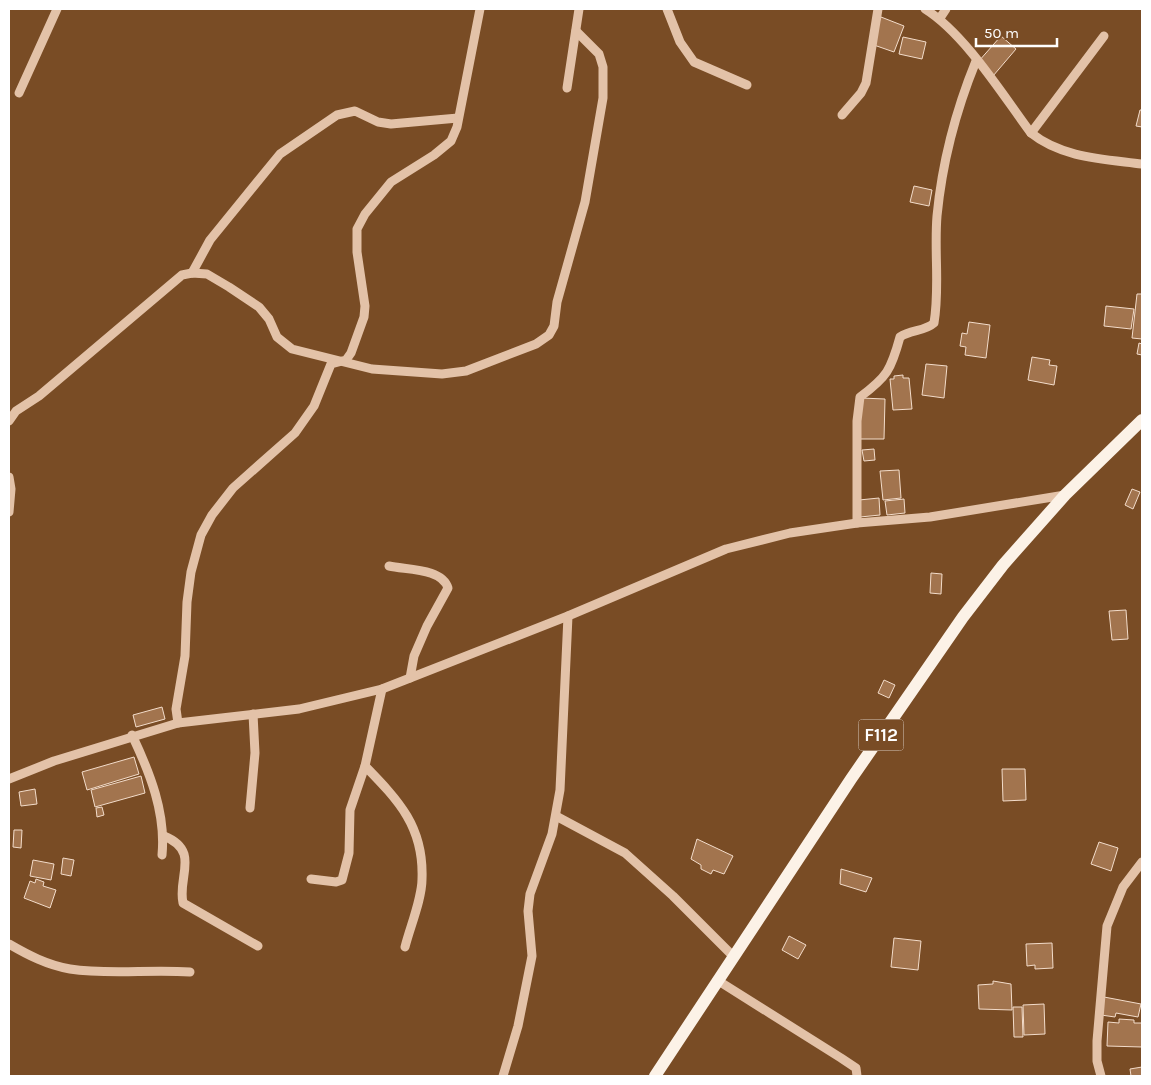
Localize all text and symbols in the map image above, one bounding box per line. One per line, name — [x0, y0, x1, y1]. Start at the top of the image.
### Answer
scale bar — [976, 15, 1057, 47]
text: 50 m — [984, 24, 1019, 42]
road number: F112 — [858, 720, 904, 750]

